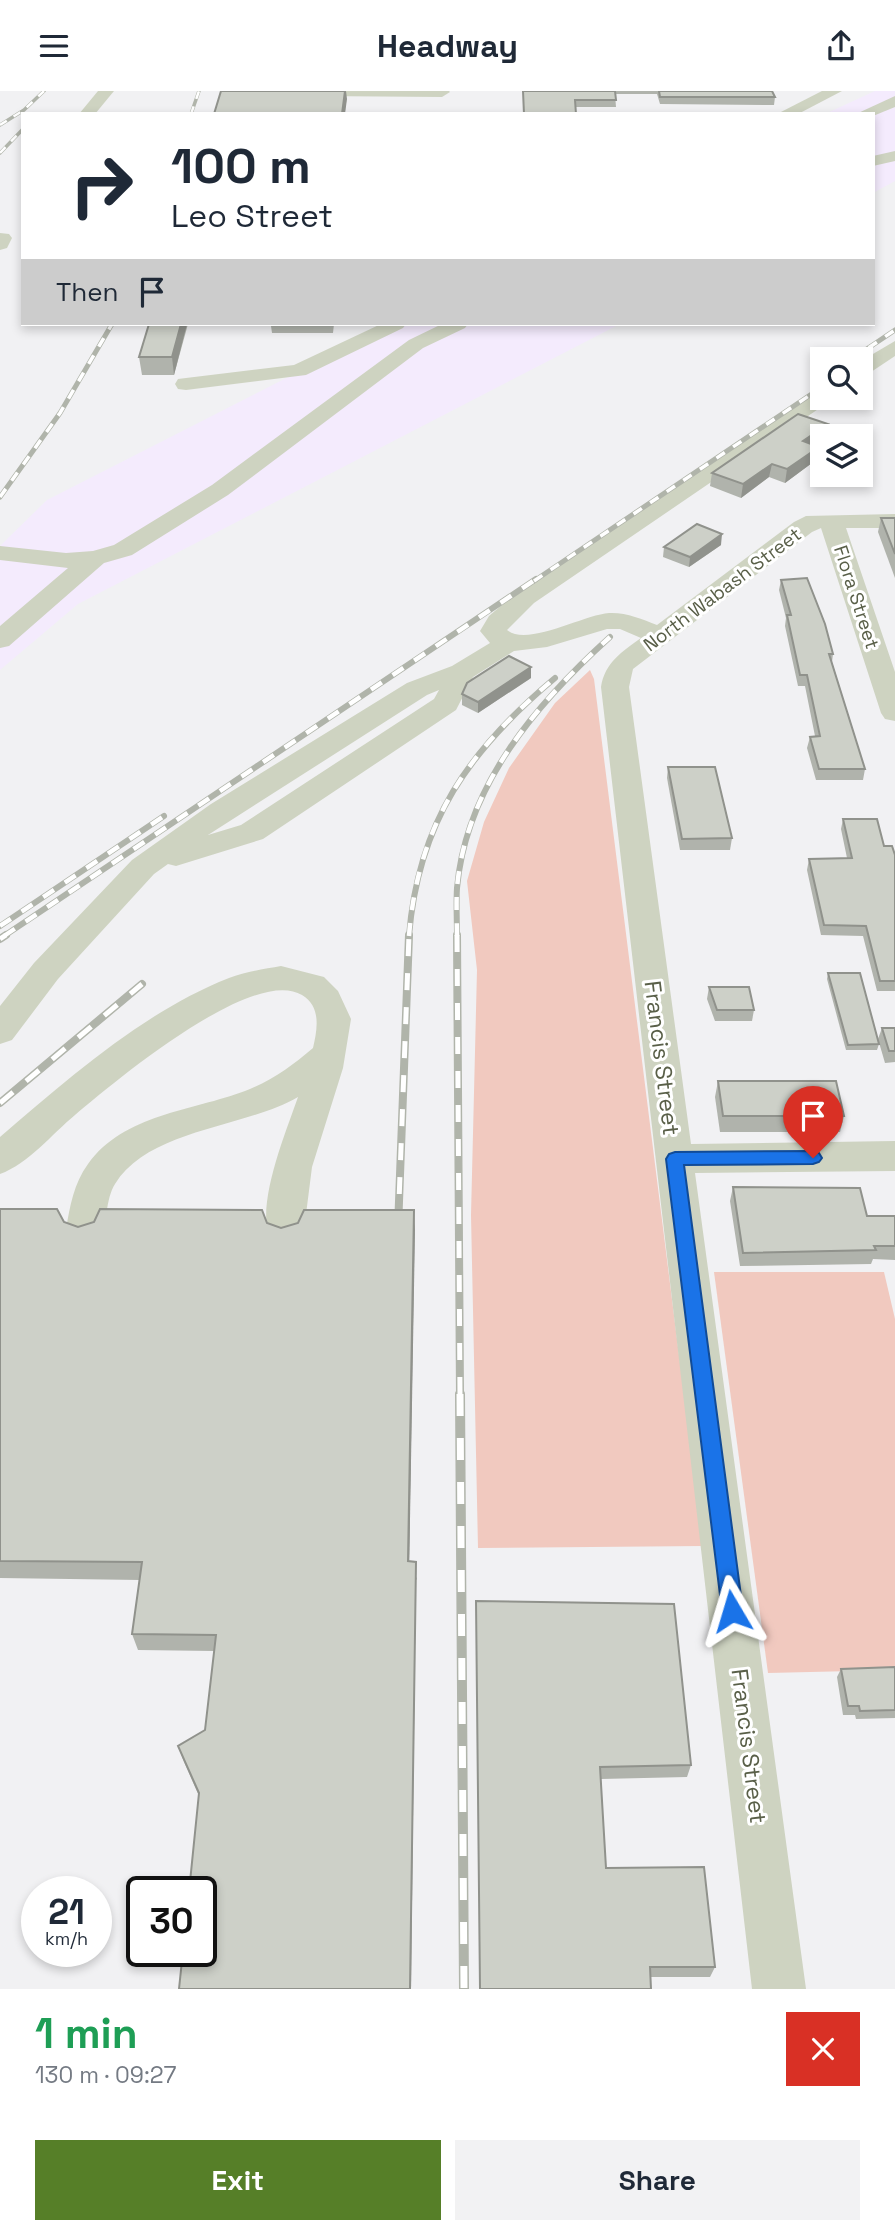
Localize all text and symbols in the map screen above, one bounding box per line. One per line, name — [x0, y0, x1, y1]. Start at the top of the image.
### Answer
text: Headway — [377, 26, 518, 66]
icon: menu — [35, 27, 73, 65]
icon: share — [822, 27, 860, 65]
text: 100 m — [171, 135, 311, 197]
icon: right — [56, 140, 147, 231]
text: Leo Street — [171, 196, 333, 236]
icon: arrive — [133, 273, 171, 311]
text: Then — [56, 275, 119, 309]
map controls — [810, 347, 873, 487]
button: search — [810, 347, 873, 410]
button: layers — [810, 424, 873, 487]
street label: North Wabash Street — [638, 522, 806, 657]
street label: Flora Street — [828, 542, 885, 652]
street label: Francis Street — [638, 979, 686, 1137]
pin — [783, 1086, 843, 1158]
icon: arrive — [794, 1097, 832, 1135]
position arrow — [695, 1574, 769, 1648]
street label: Francis Street — [725, 1667, 773, 1825]
speed limit sign: 30 — [126, 1876, 217, 1967]
text: 21 — [48, 1890, 85, 1934]
text: km/h — [45, 1927, 88, 1950]
text: 1 min — [35, 2007, 138, 2060]
button: close — [786, 2012, 860, 2086]
text: 130 m · 09:27 — [35, 2060, 176, 2090]
button: Exit — [35, 2140, 441, 2220]
button: Share — [455, 2140, 860, 2220]

